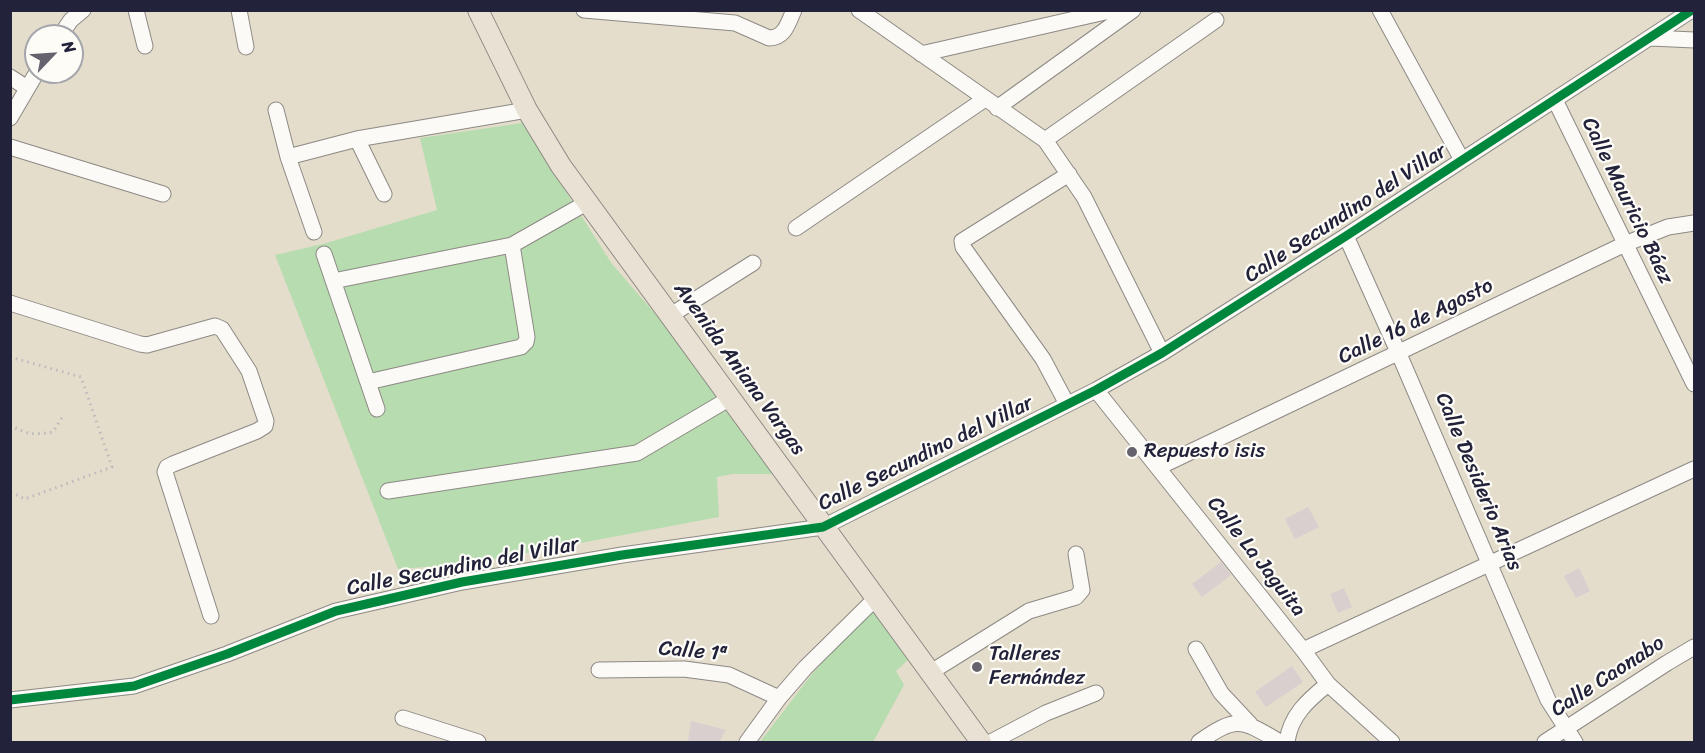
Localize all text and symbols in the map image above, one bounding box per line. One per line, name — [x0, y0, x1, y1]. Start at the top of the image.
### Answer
north arrow — [24, 24, 84, 84]
text: N — [53, 36, 84, 58]
street label: Calle Mauricio Báez — [1576, 114, 1678, 288]
street label: Calle Secundino del Villar — [1240, 139, 1452, 289]
street label: Calle 16 de Agosto — [1334, 274, 1498, 370]
street label: Avenida Aniana Vargas — [668, 278, 810, 460]
street label: Calle Desiderio Arias — [1429, 389, 1527, 575]
street label: Calle Secundino del Villar — [814, 391, 1038, 517]
place label: Repuesto isis — [1144, 439, 1265, 465]
marker: Repuesto isis — [1125, 445, 1139, 459]
street label: Calle La Jaguita — [1201, 492, 1311, 622]
street label: Calle Secundino del Villar — [345, 532, 581, 602]
street label: Calle Caonabo — [1547, 631, 1669, 723]
street label: Calle 1ª — [658, 636, 728, 668]
place label: Talleres Fernández — [989, 642, 1085, 692]
marker: Talleres Fernández — [970, 660, 984, 674]

